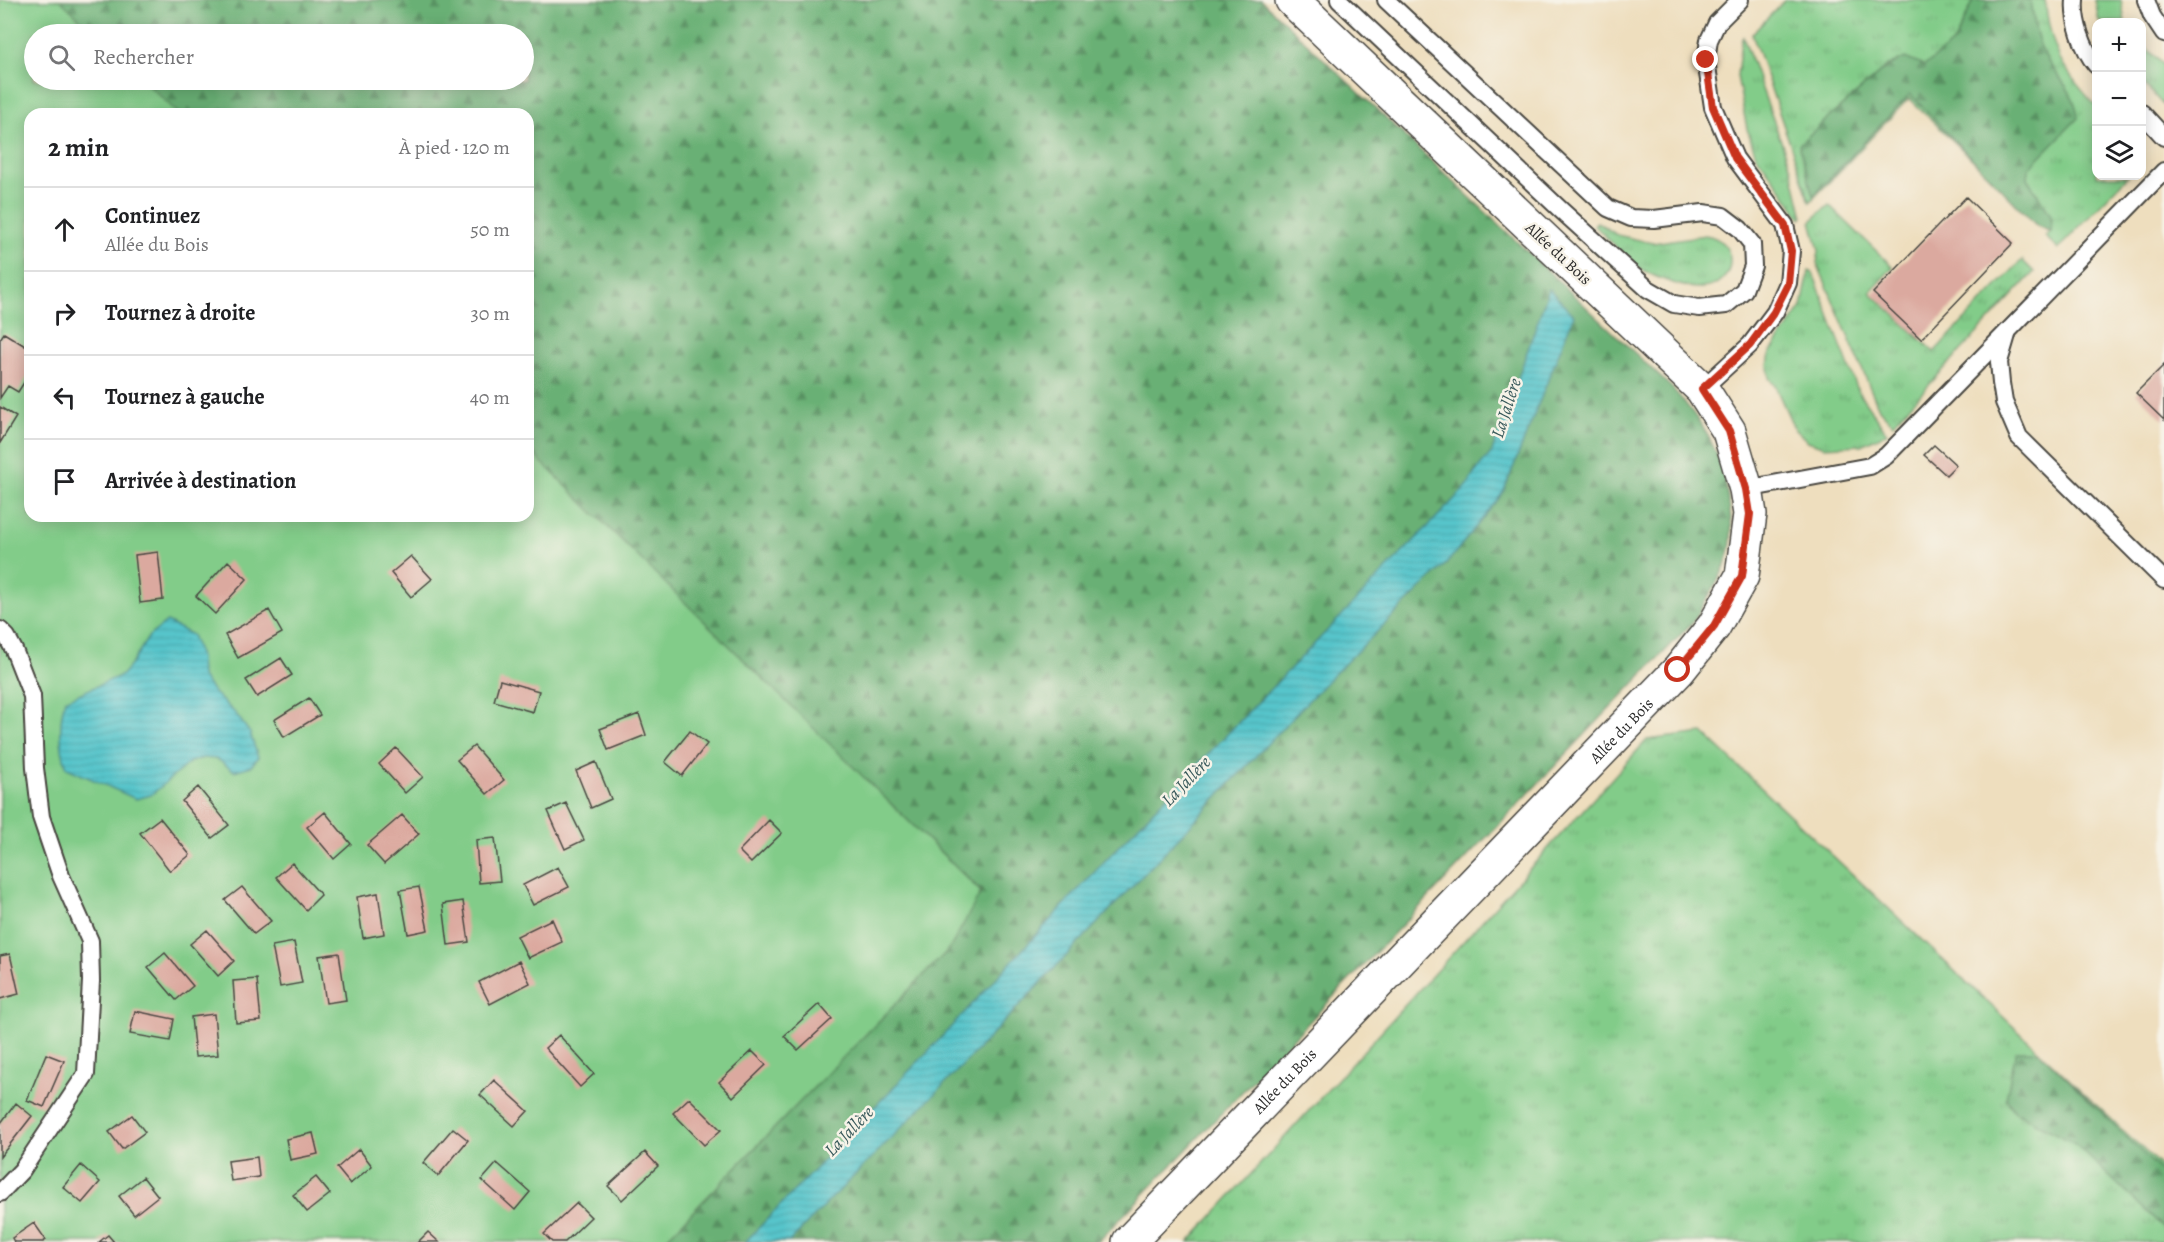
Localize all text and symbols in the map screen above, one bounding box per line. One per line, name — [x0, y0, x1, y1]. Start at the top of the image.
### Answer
map controls — [2092, 18, 2146, 180]
button: + — [2092, 18, 2146, 72]
search box — [24, 24, 534, 90]
icon: search — [45, 41, 78, 74]
text: Rechercher — [93, 42, 194, 72]
route end — [1692, 46, 1718, 72]
button: − — [2092, 72, 2146, 126]
button: layers — [2092, 126, 2146, 180]
text: 2 min — [48, 130, 109, 165]
text: À pied · 120 m — [399, 134, 510, 161]
text: Continuez — [105, 201, 200, 231]
icon: ahead — [48, 213, 81, 246]
text: 50 m — [470, 216, 510, 243]
street label: Allée du Bois — [1520, 217, 1596, 290]
text: Allée du Bois — [105, 231, 209, 258]
icon: right — [48, 297, 81, 330]
text: Tournez à droite — [105, 298, 256, 328]
text: 30 m — [470, 300, 510, 327]
water label: La Jallère — [1485, 375, 1527, 441]
icon: left — [48, 381, 81, 414]
text: Tournez à gauche — [105, 382, 265, 412]
text: 40 m — [470, 384, 510, 411]
icon: arrive — [48, 465, 81, 498]
text: Arrivée à destination — [105, 466, 296, 496]
route start — [1664, 656, 1690, 682]
street label: Allée du Bois — [1584, 693, 1659, 769]
water label: La Jallère — [1156, 750, 1216, 811]
street label: Allée du Bois — [1248, 1044, 1322, 1120]
water label: La Jallère — [819, 1100, 879, 1161]

